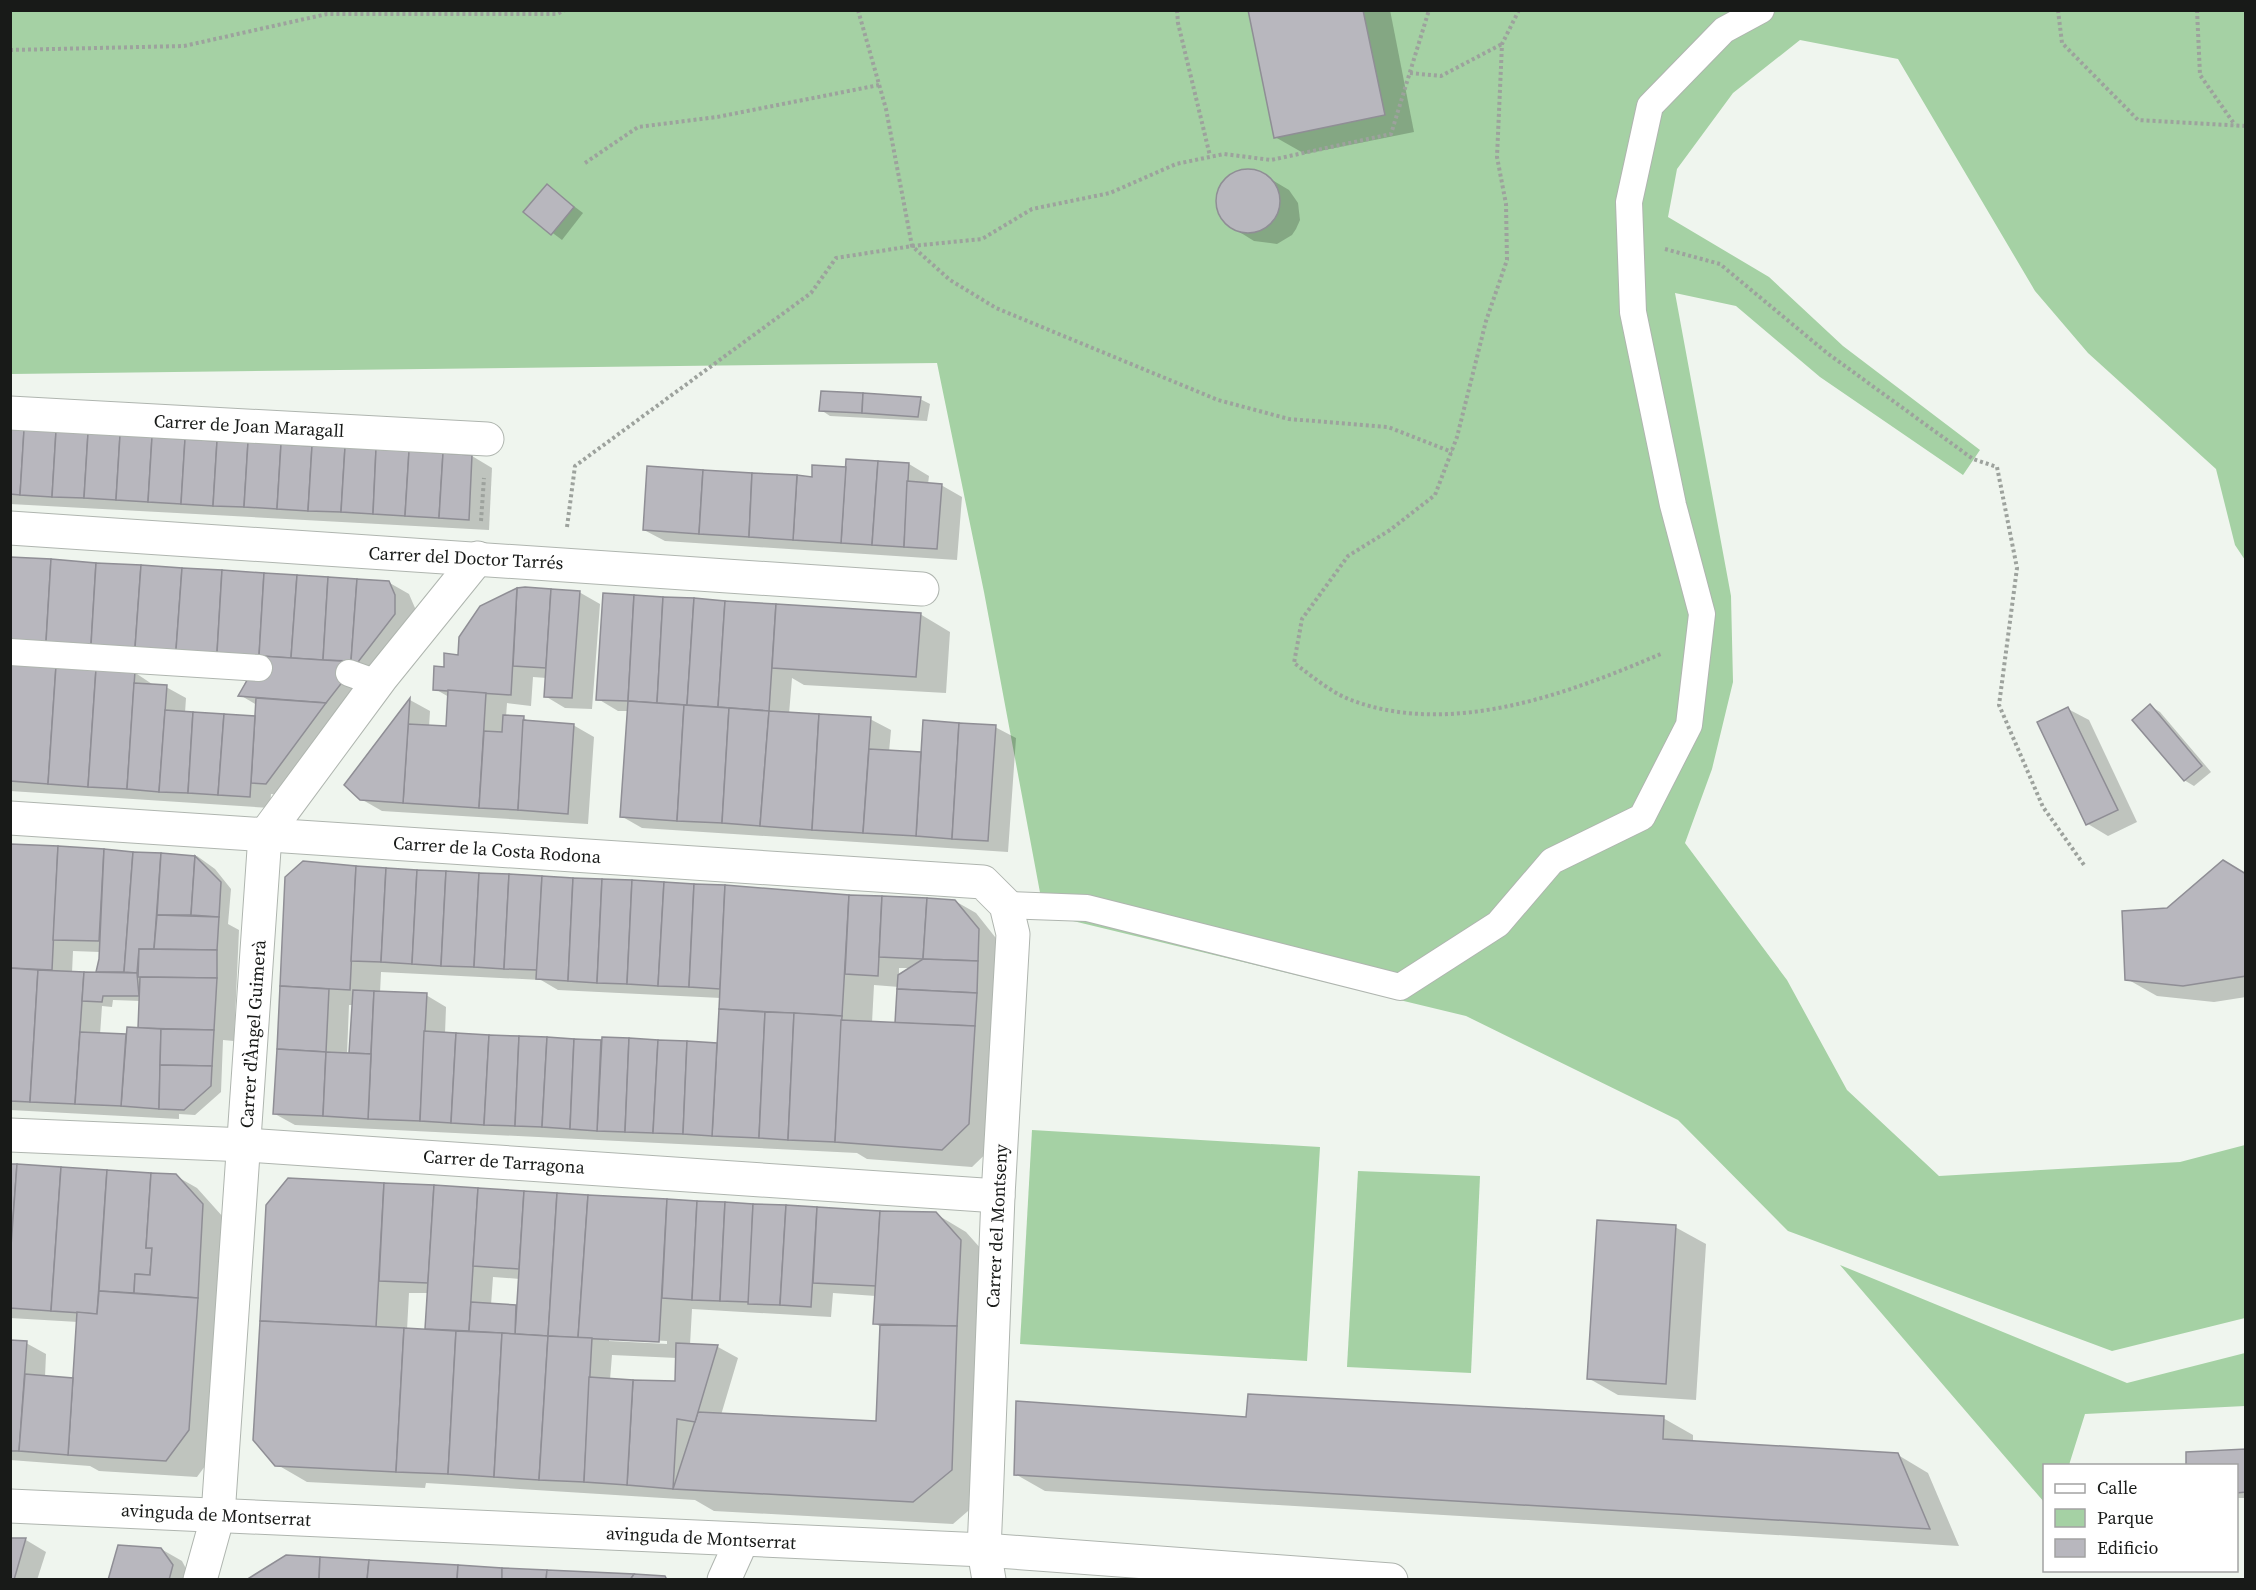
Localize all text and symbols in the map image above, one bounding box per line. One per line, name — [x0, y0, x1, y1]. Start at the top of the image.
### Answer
street label: Carrer de Joan Maragall — [153, 408, 345, 443]
street label: Carrer del Doctor Tarrés — [368, 540, 564, 575]
street label: Carrer de la Costa Rodona — [392, 830, 603, 869]
street label: Carrer d'Àngel Guimerà — [233, 938, 272, 1129]
street label: Carrer de Tarragona — [422, 1143, 587, 1180]
street label: Carrer del Montseny — [980, 1143, 1013, 1309]
legend — [2043, 1464, 2238, 1572]
text: Calle — [2097, 1475, 2137, 1500]
street label: avinguda de Montserrat — [120, 1497, 312, 1532]
text: Parque — [2097, 1505, 2154, 1530]
street label: avinguda de Montserrat — [605, 1520, 797, 1555]
text: Edificio — [2097, 1535, 2158, 1560]

